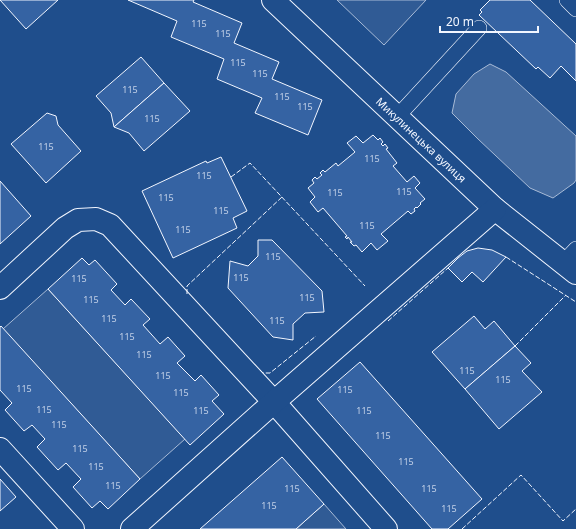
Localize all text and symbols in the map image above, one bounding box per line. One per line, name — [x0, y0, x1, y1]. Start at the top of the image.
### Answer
scale bar — [440, 8, 538, 34]
text: 20 m — [446, 13, 474, 30]
house number: 115 — [191, 17, 207, 30]
house number: 115 — [215, 27, 231, 40]
house number: 115 — [230, 56, 246, 69]
house number: 115 — [252, 67, 268, 80]
house number: 115 — [122, 83, 138, 96]
house number: 115 — [274, 90, 290, 103]
street label: Микулинецька вулиця — [373, 94, 470, 186]
house number: 115 — [297, 100, 313, 113]
house number: 115 — [144, 112, 160, 125]
house number: 115 — [38, 140, 54, 153]
house number: 115 — [364, 152, 380, 165]
house number: 115 — [196, 169, 212, 182]
house number: 115 — [396, 185, 412, 198]
house number: 115 — [327, 186, 343, 199]
house number: 115 — [158, 191, 174, 204]
house number: 115 — [213, 204, 229, 217]
house number: 115 — [359, 219, 375, 232]
house number: 115 — [175, 223, 191, 236]
house number: 115 — [265, 250, 281, 263]
house number: 115 — [233, 271, 249, 284]
house number: 115 — [71, 272, 87, 285]
house number: 115 — [299, 291, 315, 304]
house number: 115 — [83, 293, 99, 306]
house number: 115 — [101, 312, 117, 325]
house number: 115 — [269, 314, 285, 327]
house number: 115 — [119, 330, 135, 343]
house number: 115 — [136, 348, 152, 361]
house number: 115 — [459, 364, 475, 377]
house number: 115 — [155, 369, 171, 382]
house number: 115 — [495, 373, 511, 386]
house number: 115 — [16, 382, 32, 395]
house number: 115 — [337, 383, 353, 396]
house number: 115 — [173, 386, 189, 399]
house number: 115 — [36, 403, 52, 416]
house number: 115 — [193, 404, 209, 417]
house number: 115 — [356, 404, 372, 417]
house number: 115 — [51, 418, 67, 431]
house number: 115 — [375, 429, 391, 442]
house number: 115 — [72, 442, 88, 455]
house number: 115 — [398, 455, 414, 468]
house number: 115 — [88, 460, 104, 473]
house number: 115 — [105, 479, 121, 492]
house number: 115 — [284, 482, 300, 495]
house number: 115 — [421, 482, 437, 495]
house number: 115 — [261, 499, 277, 512]
house number: 115 — [441, 502, 457, 515]

